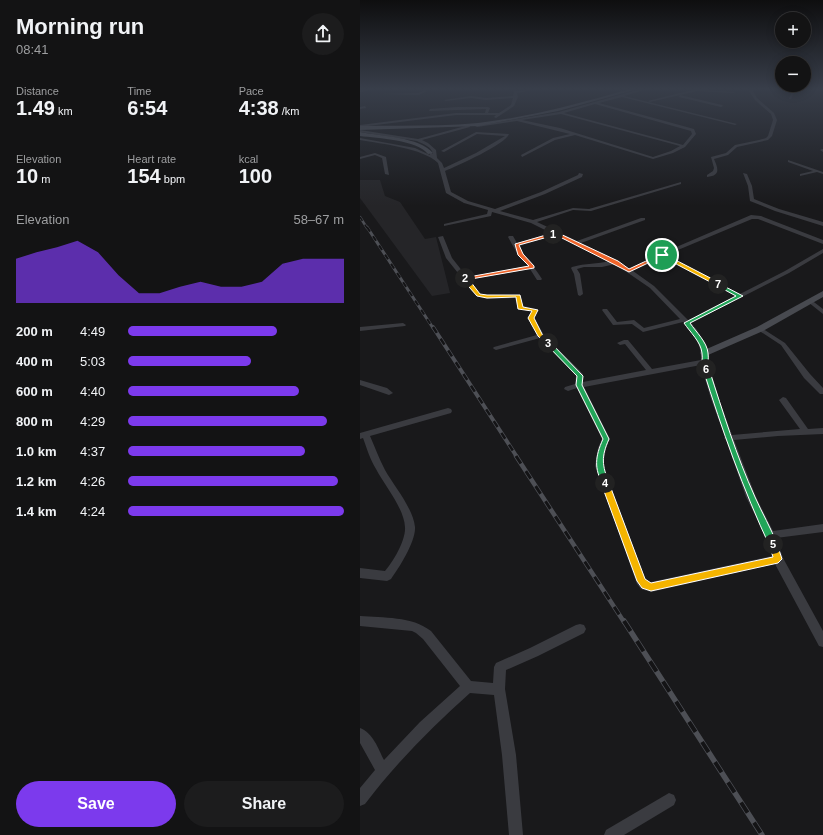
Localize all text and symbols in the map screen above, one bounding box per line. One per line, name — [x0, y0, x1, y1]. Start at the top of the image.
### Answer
map controls — [775, 12, 811, 92]
button: + — [775, 12, 811, 48]
button: share — [302, 13, 344, 55]
text: Morning run — [16, 14, 144, 39]
text: 08:41 — [16, 42, 49, 57]
button: − — [775, 56, 811, 92]
text: Distance — [16, 85, 59, 97]
text: Time — [127, 85, 151, 97]
text: Pace — [239, 85, 264, 97]
text: 1.49 — [16, 97, 55, 119]
text: 6:54 — [127, 97, 167, 119]
text: 4:38 — [239, 97, 279, 119]
text: km — [55, 105, 73, 117]
text: /km — [279, 105, 299, 117]
text: Elevation — [16, 153, 61, 165]
text: Heart rate — [127, 153, 176, 165]
text: kcal — [239, 153, 258, 165]
text: 10 — [16, 165, 38, 187]
text: 154 — [127, 165, 161, 187]
text: 100 — [239, 165, 272, 187]
text: m — [38, 173, 50, 185]
text: bpm — [161, 173, 185, 185]
text: Elevation — [16, 212, 69, 227]
text: 58–67 m — [293, 212, 344, 227]
pin: 1 — [543, 224, 563, 244]
text: 1 — [550, 228, 556, 240]
pin — [645, 238, 679, 272]
icon: arrive — [651, 244, 673, 266]
pin: 2 — [455, 268, 475, 288]
text: 2 — [462, 272, 468, 284]
pin: 7 — [708, 274, 728, 294]
text: 7 — [715, 278, 721, 290]
text: 200 m — [16, 324, 53, 339]
text: 4:49 — [80, 324, 105, 339]
pin: 3 — [538, 333, 558, 353]
text: 3 — [545, 337, 551, 349]
text: 400 m — [16, 354, 53, 369]
text: 5:03 — [80, 354, 105, 369]
pin: 6 — [696, 359, 716, 379]
text: 6 — [703, 363, 709, 375]
text: 600 m — [16, 384, 53, 399]
text: 4:40 — [80, 384, 105, 399]
text: 800 m — [16, 414, 53, 429]
text: 4:29 — [80, 414, 105, 429]
text: 1.0 km — [16, 444, 56, 459]
text: 4:37 — [80, 444, 105, 459]
pin: 4 — [595, 473, 615, 493]
text: 1.2 km — [16, 474, 56, 489]
text: 4:26 — [80, 474, 105, 489]
text: 4 — [602, 477, 608, 489]
text: 1.4 km — [16, 504, 56, 519]
text: 4:24 — [80, 504, 105, 519]
pin: 5 — [763, 534, 783, 554]
text: 5 — [770, 538, 776, 550]
button: Save — [16, 781, 176, 827]
button: Share — [184, 781, 344, 827]

